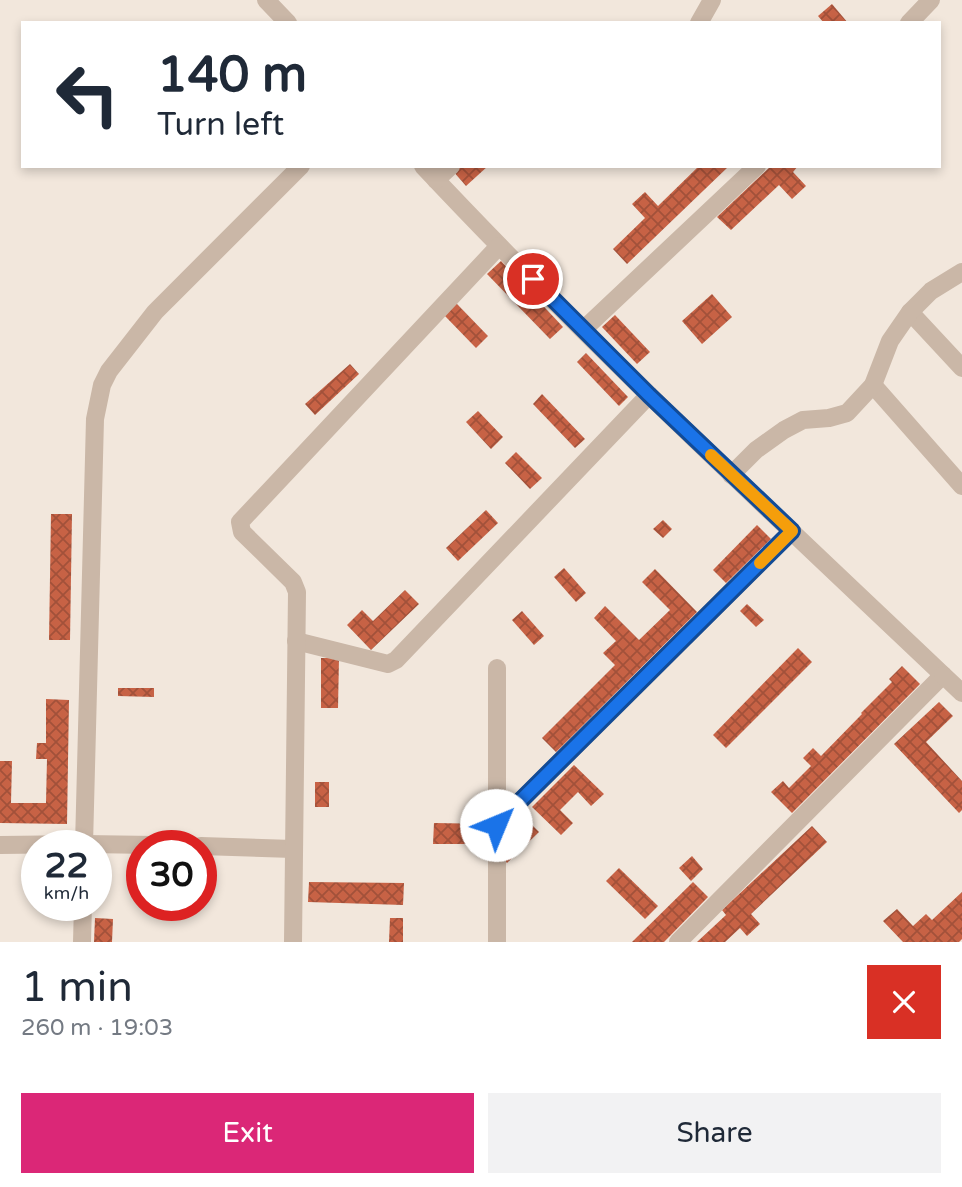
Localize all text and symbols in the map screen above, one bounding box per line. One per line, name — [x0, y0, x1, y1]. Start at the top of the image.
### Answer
text: 140 m — [157, 46, 307, 105]
icon: left — [42, 49, 133, 140]
text: Turn left — [157, 106, 284, 144]
pin — [503, 249, 563, 309]
icon: arrive — [514, 260, 552, 298]
position arrow — [459, 788, 533, 862]
speed limit sign: 30 — [126, 830, 217, 921]
text: 22 — [45, 845, 88, 887]
text: km/h — [44, 882, 89, 904]
text: 1 min — [21, 962, 133, 1013]
button: close — [867, 965, 941, 1039]
text: 260 m · 19:03 — [21, 1014, 173, 1042]
button: Exit — [21, 1093, 474, 1173]
button: Share — [488, 1093, 941, 1173]

